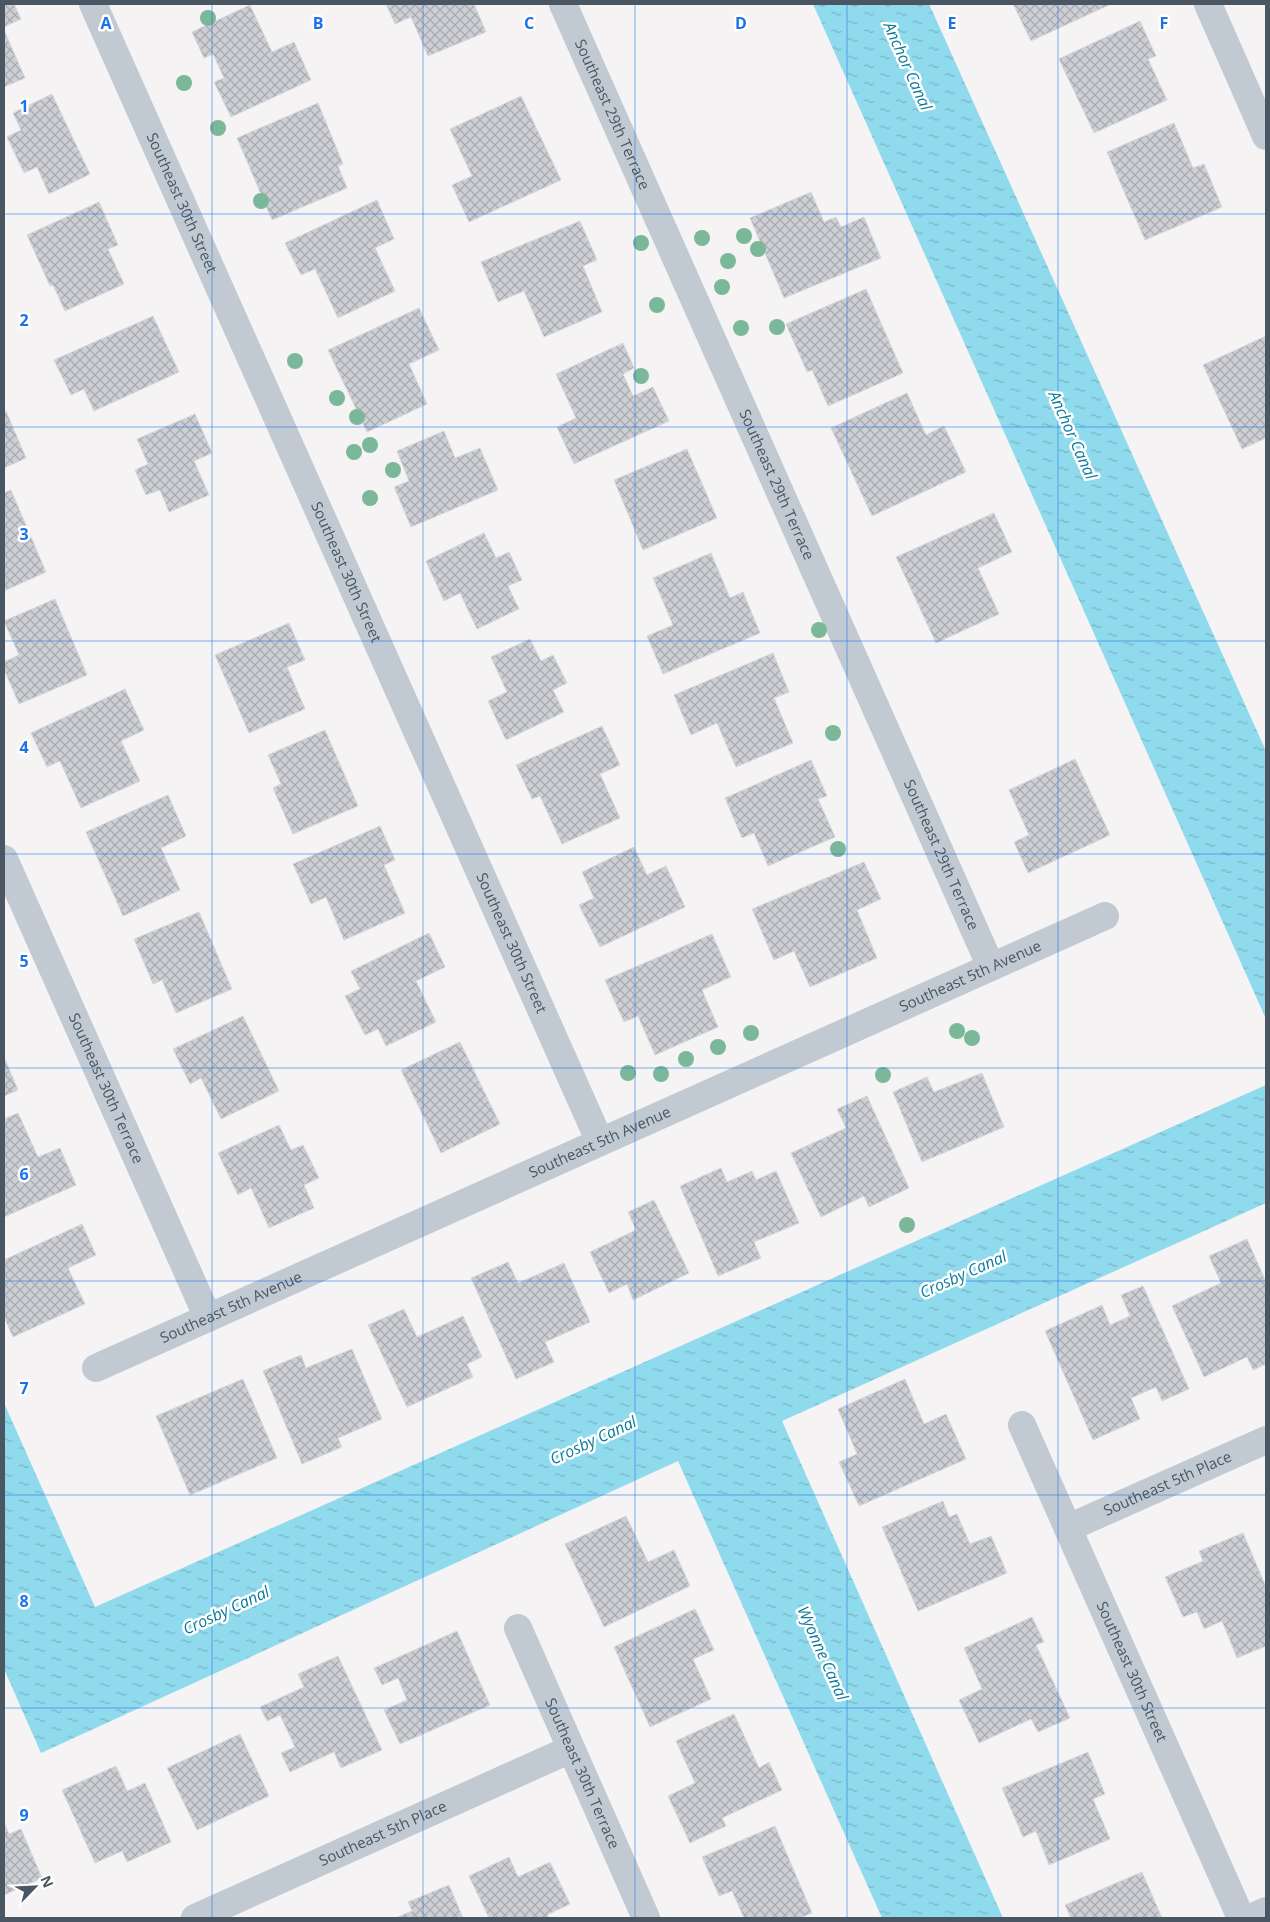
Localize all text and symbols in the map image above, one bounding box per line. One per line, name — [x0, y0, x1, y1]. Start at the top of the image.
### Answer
text: A — [100, 12, 112, 34]
text: B — [313, 12, 323, 34]
text: C — [524, 12, 534, 34]
text: D — [735, 12, 747, 34]
text: E — [948, 12, 957, 34]
text: F — [1160, 12, 1168, 34]
water label: Anchor Canal — [878, 17, 938, 115]
street label: Southeast 29th Terrace — [571, 36, 655, 193]
text: 1 — [19, 95, 29, 117]
street label: Southeast 30th Street — [143, 129, 223, 276]
text: 2 — [19, 309, 29, 331]
water label: Anchor Canal — [1043, 386, 1103, 484]
street label: Southeast 29th Terrace — [735, 406, 820, 563]
street label: Southeast 30th Street — [307, 498, 387, 645]
text: 3 — [19, 523, 29, 545]
text: 4 — [19, 736, 29, 758]
street label: Southeast 29th Terrace — [900, 776, 984, 933]
street label: Southeast 30th Street — [472, 869, 552, 1016]
street label: Southeast 5th Avenue — [896, 935, 1044, 1016]
text: 5 — [19, 950, 29, 972]
street label: Southeast 30th Terrace — [65, 1010, 149, 1166]
street label: Southeast 5th Avenue — [525, 1101, 674, 1182]
text: 6 — [19, 1163, 29, 1185]
water label: Crosby Canal — [916, 1245, 1011, 1303]
street label: Southeast 5th Avenue — [156, 1266, 305, 1347]
text: 7 — [19, 1377, 29, 1399]
water label: Crosby Canal — [546, 1410, 641, 1470]
street label: Southeast 5th Place — [1100, 1446, 1234, 1520]
water label: Crosby Canal — [179, 1580, 274, 1640]
text: 8 — [19, 1590, 29, 1612]
street label: Southeast 30th Street — [1093, 1598, 1172, 1745]
water label: Wyonne Canal — [792, 1602, 854, 1705]
street label: Southeast 30th Terrace — [541, 1695, 625, 1852]
street label: Southeast 5th Place — [315, 1795, 450, 1870]
text: 9 — [19, 1804, 29, 1826]
north arrow — [10, 1862, 60, 1912]
text: N — [36, 1872, 58, 1891]

